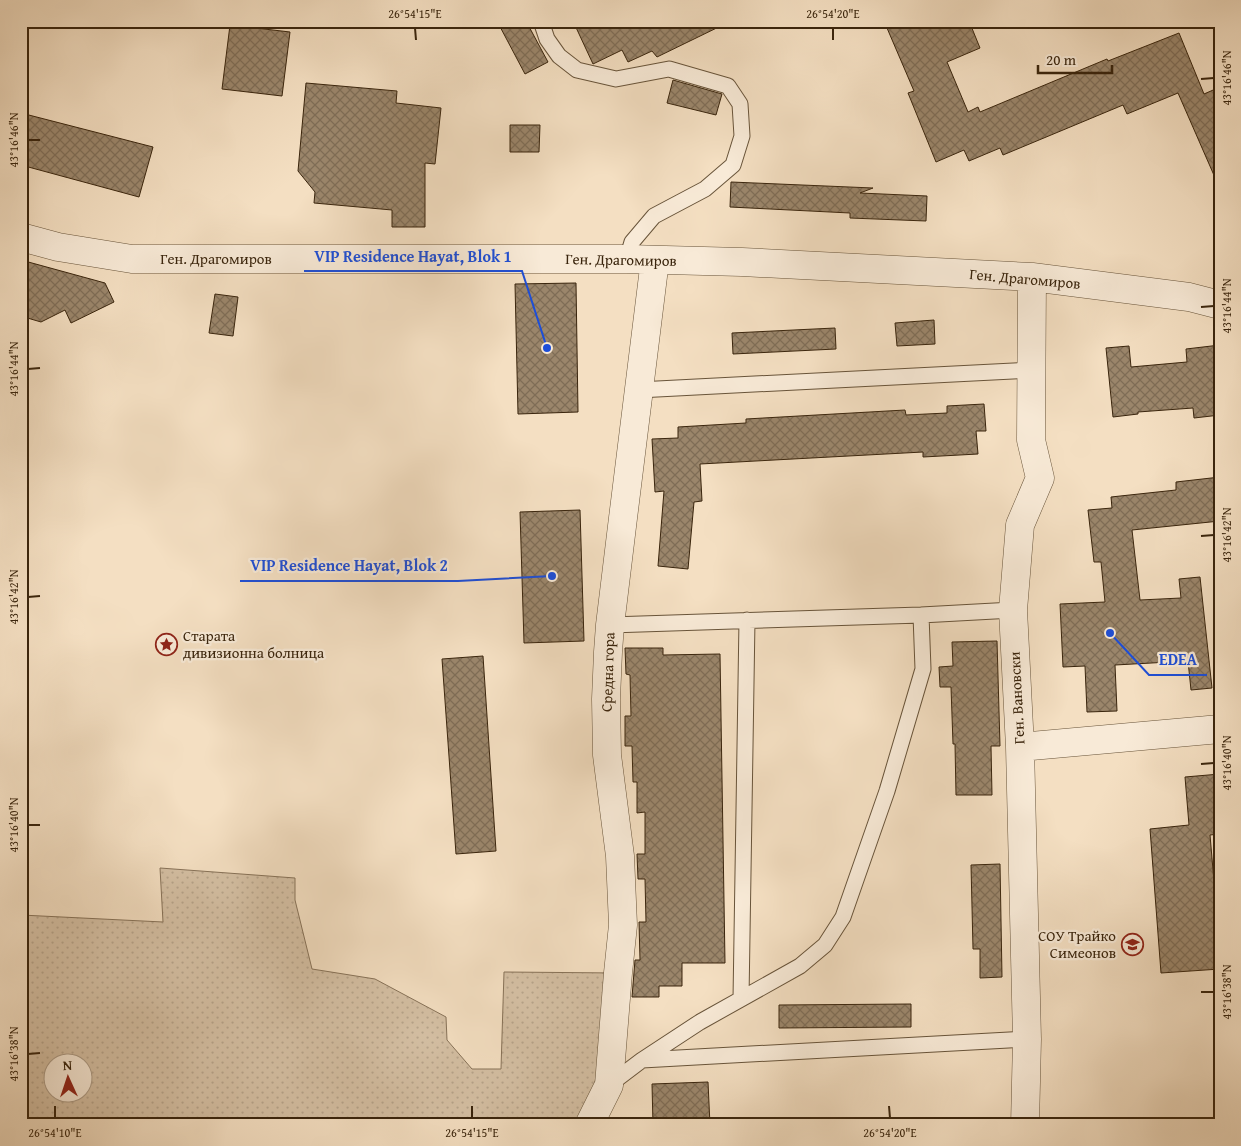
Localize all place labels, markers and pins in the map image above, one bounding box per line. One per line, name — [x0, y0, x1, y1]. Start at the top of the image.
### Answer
callout: VIP Residence Hayat, Blok 1 — [304, 240, 522, 271]
callout: VIP Residence Hayat, Blok 2 — [240, 550, 458, 581]
place label: Старата дивизионна болница — [183, 625, 325, 663]
place icon: Старата дивизионна болница — [155, 633, 179, 657]
callout: EDEA — [1149, 644, 1207, 675]
place label: СОУ Трайко Симеонов — [1038, 925, 1116, 963]
school or university icon: СОУ Трайко Симеонов — [1120, 933, 1144, 957]

